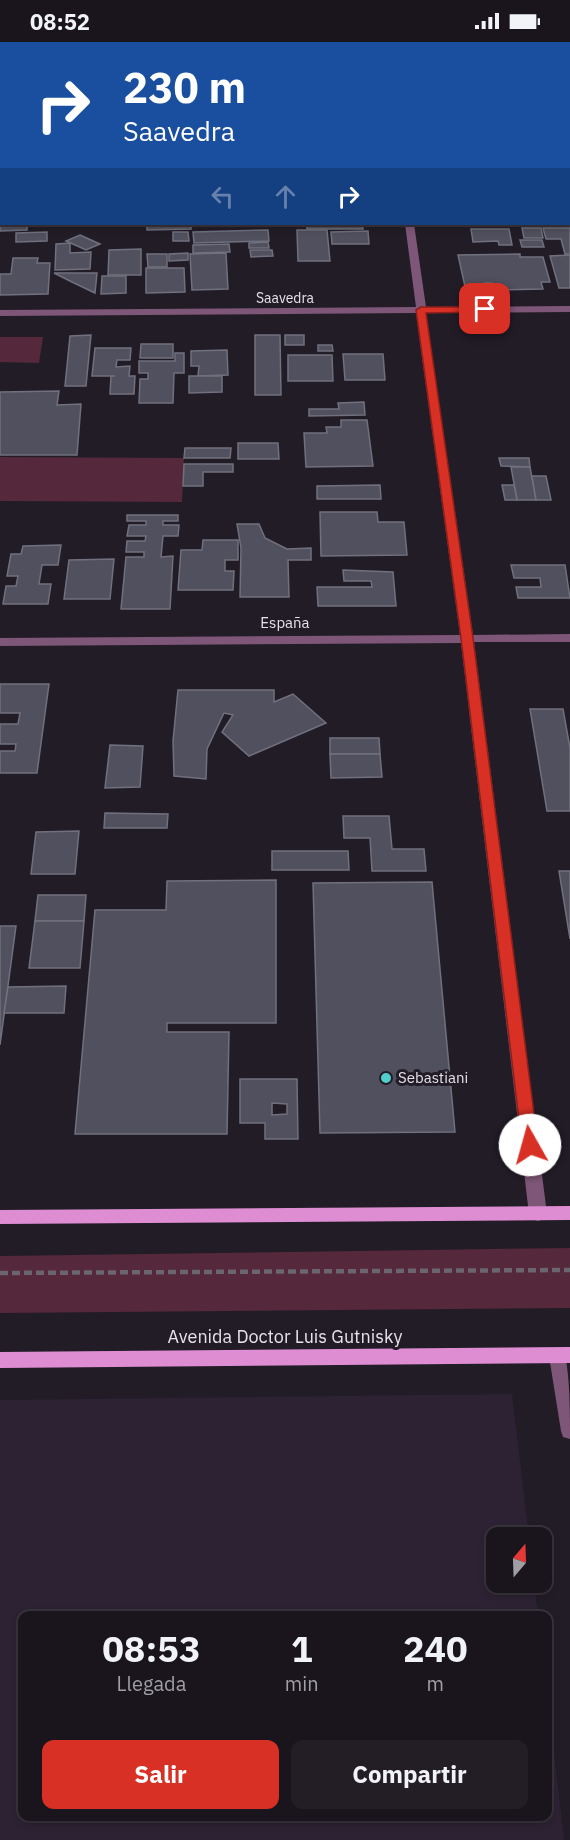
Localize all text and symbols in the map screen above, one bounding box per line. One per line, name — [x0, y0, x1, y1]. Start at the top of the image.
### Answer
text: 08:52 — [30, 7, 90, 36]
text: 230 m — [123, 60, 246, 115]
icon: right — [24, 66, 102, 144]
text: Saavedra — [123, 113, 235, 148]
icon: left — [206, 180, 239, 213]
icon: ahead — [269, 180, 302, 213]
icon: right — [332, 180, 365, 213]
pin — [459, 283, 510, 334]
street label: Saavedra — [256, 289, 315, 307]
icon: arrive — [468, 292, 501, 325]
street label: España — [260, 613, 310, 632]
place label: Sebastiani — [398, 1068, 468, 1087]
marker: Sebastiani — [379, 1071, 393, 1085]
position arrow — [498, 1113, 562, 1177]
street label: Avenida Doctor Luis Gutnisky — [168, 1325, 402, 1348]
north arrow — [486, 1527, 552, 1593]
map controls — [486, 1527, 552, 1593]
text: 08:53 — [102, 1625, 201, 1672]
text: 1 — [291, 1625, 313, 1672]
text: 240 — [403, 1625, 468, 1672]
text: Llegada — [116, 1670, 186, 1697]
text: min — [285, 1670, 319, 1697]
text: m — [427, 1670, 444, 1697]
button: Salir — [42, 1740, 279, 1809]
button: Compartir — [291, 1740, 528, 1809]

